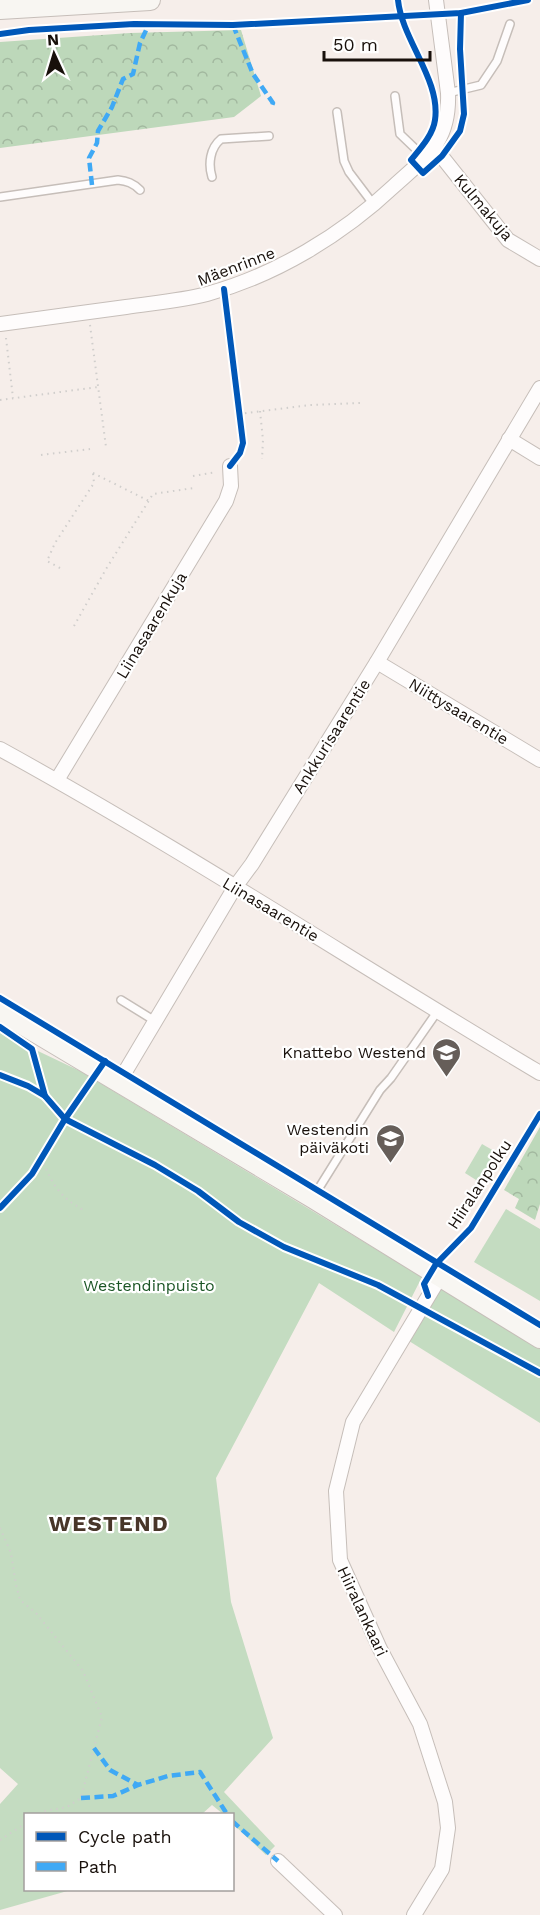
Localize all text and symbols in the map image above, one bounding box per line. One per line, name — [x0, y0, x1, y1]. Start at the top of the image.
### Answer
north arrow — [24, 24, 84, 84]
scale bar — [324, 24, 430, 62]
text: N — [46, 30, 60, 49]
text: 50 m — [333, 34, 378, 55]
street label: Kulmakuja — [450, 170, 517, 245]
street label: Mäenrinne — [195, 243, 278, 290]
street label: Liinasaarenkuja — [112, 568, 191, 682]
street label: Niittysaarentie — [406, 674, 512, 749]
street label: Ankkurisaarentie — [289, 676, 374, 797]
street label: Liinasaarentie — [219, 873, 322, 946]
school or university icon: Knattebo Westend — [431, 1036, 463, 1078]
place label: Knattebo Westend — [282, 1043, 426, 1062]
place label: Westendin päiväkoti — [286, 1120, 369, 1157]
school or university icon: Westendin päiväkoti — [374, 1122, 406, 1164]
street label: Hiiralanpolku — [443, 1136, 515, 1233]
park label: Westendinpuisto — [83, 1276, 215, 1295]
district label: WESTEND — [49, 1511, 169, 1536]
street label: Hiiralankaari — [333, 1563, 392, 1659]
legend — [24, 1813, 234, 1891]
text: Cycle path — [78, 1826, 172, 1847]
text: Path — [78, 1856, 118, 1877]

